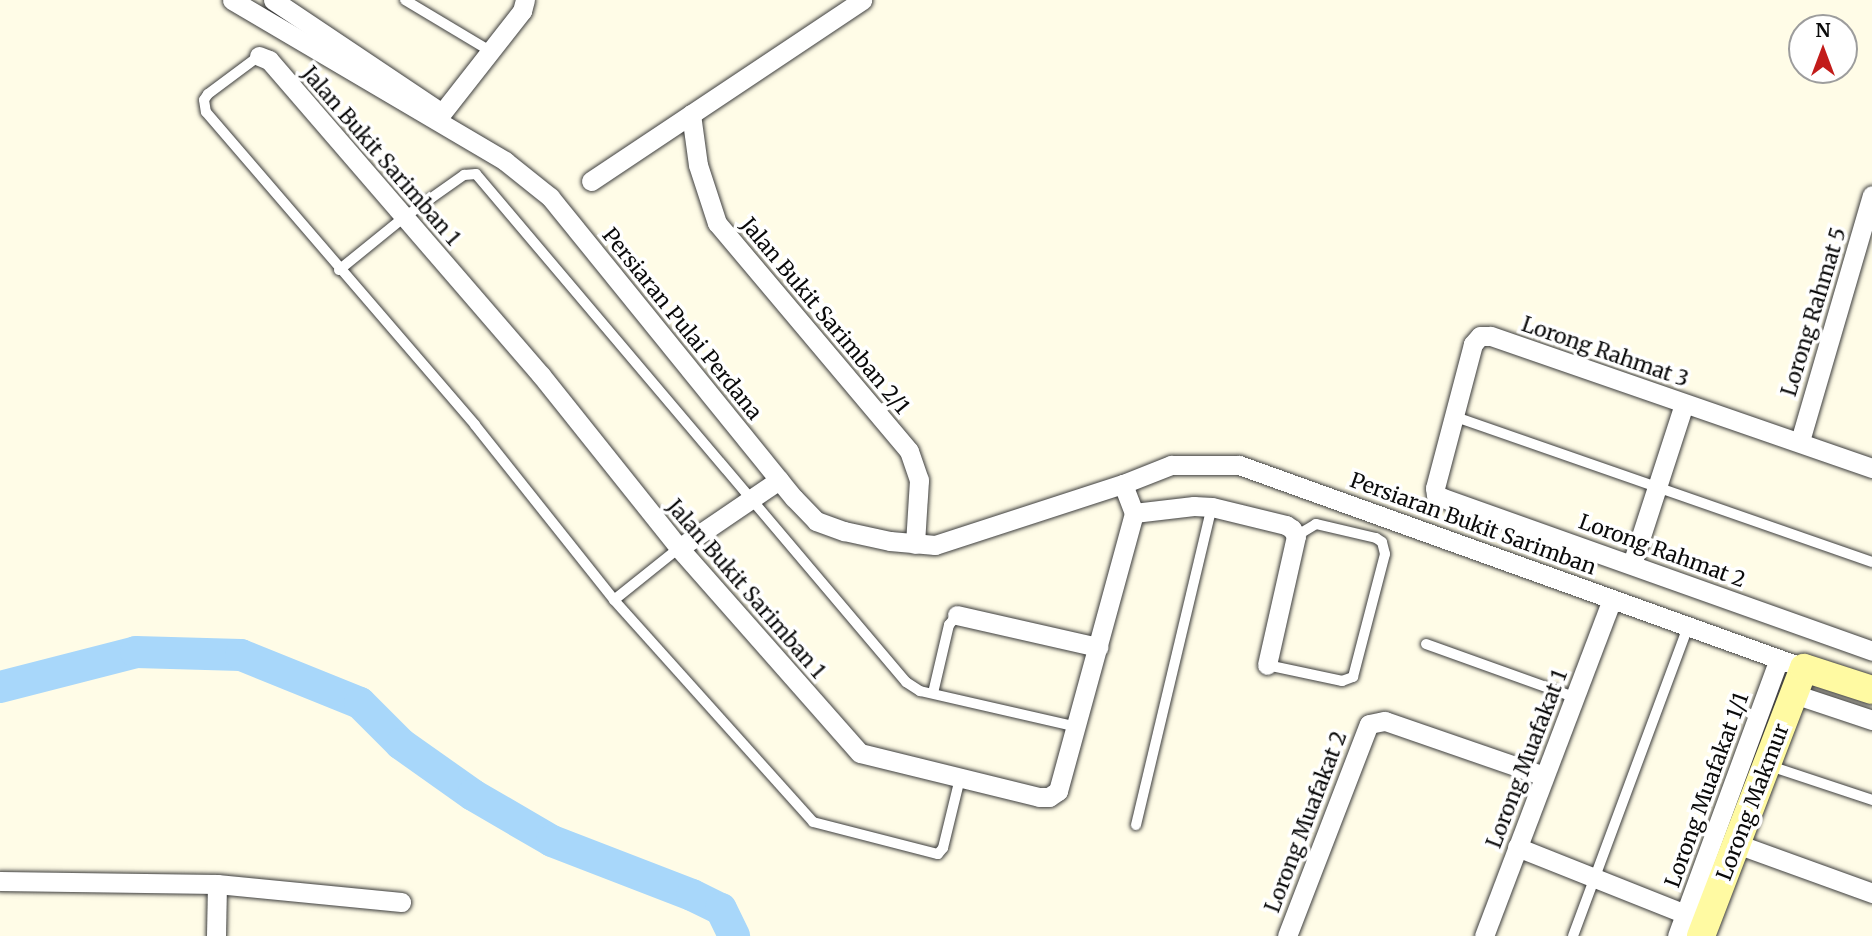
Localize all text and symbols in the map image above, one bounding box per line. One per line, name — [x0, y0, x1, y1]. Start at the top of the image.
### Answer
north arrow — [1788, 14, 1858, 84]
text: N — [1815, 18, 1831, 42]
street label: Jalan Bukit Sarimban 1 — [296, 61, 466, 251]
street label: Jalan Bukit Sarimban 2/1 — [735, 213, 915, 419]
street label: Persiaran Pulai Perdana — [597, 223, 767, 425]
street label: Lorong Rahmat 5 — [1776, 225, 1852, 399]
street label: Lorong Rahmat 3 — [1518, 312, 1692, 392]
street label: Persiaran Bukit Sarimban — [1347, 468, 1599, 580]
street label: Jalan Bukit Sarimban 1 — [661, 494, 831, 684]
street label: Lorong Rahmat 2 — [1575, 509, 1749, 593]
street label: Lorong Muafakat 1 — [1481, 666, 1573, 852]
street label: Lorong Muafakat 1/1 — [1660, 689, 1754, 891]
street label: Lorong Makmur — [1711, 720, 1795, 884]
street label: Lorong Muafakat 2 — [1260, 728, 1352, 916]

